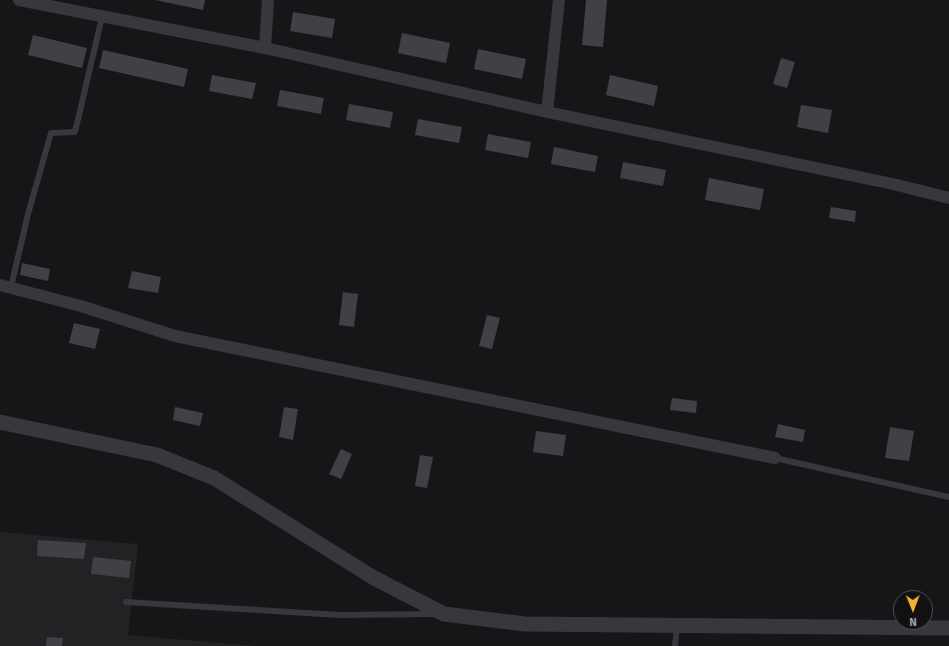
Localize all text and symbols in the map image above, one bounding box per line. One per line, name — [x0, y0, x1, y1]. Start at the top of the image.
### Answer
north arrow — [893, 590, 933, 630]
text: N — [909, 615, 917, 628]

